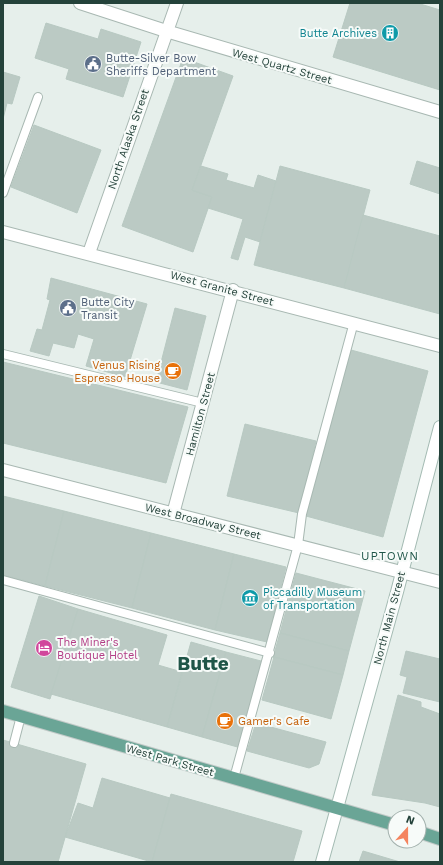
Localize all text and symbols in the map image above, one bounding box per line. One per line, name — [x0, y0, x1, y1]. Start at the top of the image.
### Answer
building icon: Butte Archives — [380, 23, 400, 43]
place label: Butte Archives — [300, 27, 377, 40]
street label: West Quartz Street — [230, 46, 334, 87]
place label: Butte-Silver Bow Sheriffs Department — [106, 52, 217, 78]
public building icon: Butte-Silver Bow Sheriffs Department — [83, 54, 103, 74]
street label: North Alaska Street — [105, 87, 152, 191]
street label: West Granite Street — [169, 268, 275, 309]
place label: Butte City Transit — [81, 296, 135, 322]
public building icon: Butte City Transit — [58, 298, 78, 318]
place label: Venus Rising Espresso House — [74, 359, 160, 385]
cafe icon: Venus Rising Espresso House — [163, 361, 183, 381]
street label: Hamilton Street — [183, 371, 218, 457]
street label: West Broadway Street — [143, 501, 263, 542]
district label: UPTOWN — [361, 549, 419, 563]
street label: North Main Street — [371, 570, 408, 666]
place label: Piccadilly Museum of Transportation — [263, 586, 362, 612]
museum icon: Piccadilly Museum of Transportation — [240, 588, 260, 608]
place label: The Miner's Boutique Hotel — [57, 636, 138, 662]
hotel icon: The Miner's Boutique Hotel — [34, 638, 54, 658]
district label: Butte — [177, 652, 229, 675]
cafe icon: Gamer's Cafe — [215, 711, 235, 731]
place label: Gamer's Cafe — [238, 715, 310, 728]
street label: West Park Street — [124, 742, 216, 779]
north arrow — [387, 809, 427, 849]
text: N — [404, 813, 417, 828]

